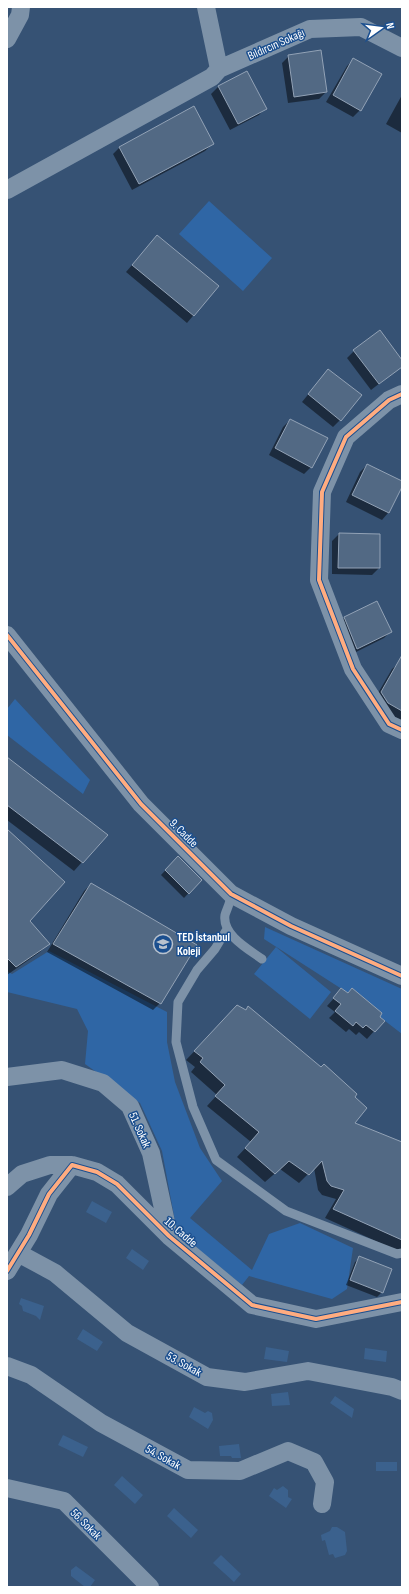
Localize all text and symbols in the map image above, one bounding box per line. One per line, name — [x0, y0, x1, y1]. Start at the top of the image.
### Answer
north arrow — [361, 8, 401, 48]
text: N — [383, 21, 397, 30]
street label: Bıldırcın Sokağı — [245, 25, 307, 64]
street label: 9. Cadde — [166, 816, 201, 851]
place label: TED İstanbul Koleji — [177, 930, 230, 959]
school or university icon: TED İstanbul Koleji — [152, 933, 174, 955]
street label: 51. Sokak — [125, 1110, 154, 1151]
street label: 10. Cadde — [161, 1214, 200, 1251]
street label: 53. Sokak — [164, 1349, 204, 1380]
street label: 54. Sokak — [143, 1442, 183, 1473]
street label: 56. Sokak — [67, 1506, 105, 1543]

